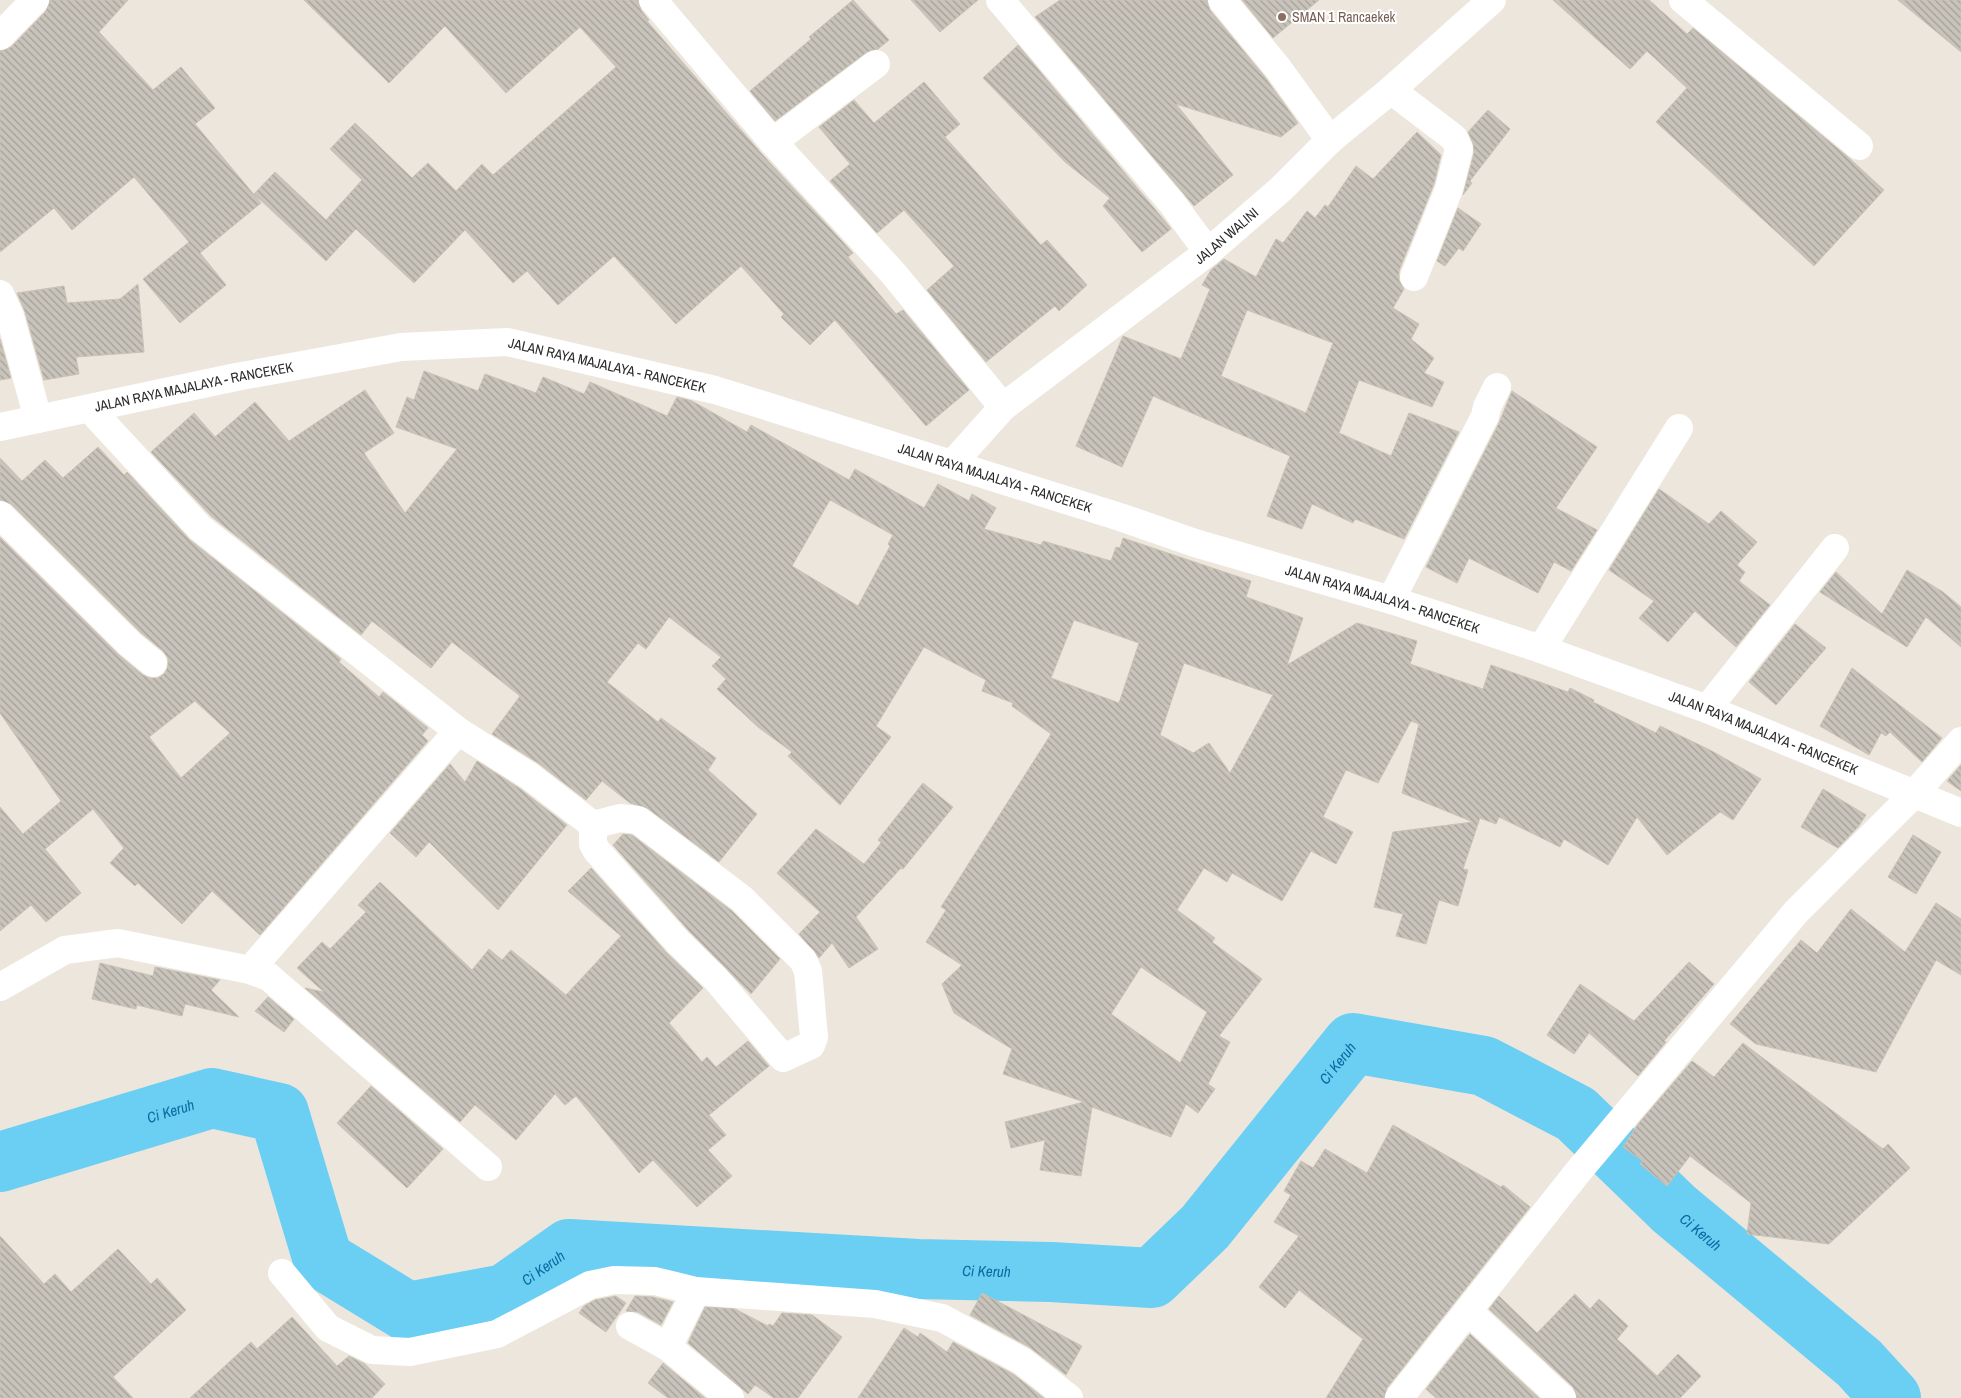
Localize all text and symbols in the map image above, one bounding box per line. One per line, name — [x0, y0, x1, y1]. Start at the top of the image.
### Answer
place label: SMAN 1 Rancaekek — [1292, 8, 1396, 26]
marker: SMAN 1 Rancaekek — [1276, 11, 1288, 23]
street label: JALAN WALINI — [1191, 204, 1262, 268]
street label: JALAN RAYA MAJALAYA - RANCEKEK — [507, 334, 708, 397]
street label: JALAN RAYA MAJALAYA - RANCEKEK — [93, 358, 295, 416]
street label: JALAN RAYA MAJALAYA - RANCEKEK — [896, 439, 1095, 517]
street label: JALAN RAYA MAJALAYA - RANCEKEK — [1283, 561, 1482, 637]
street label: JALAN RAYA MAJALAYA - RANCEKEK — [1666, 687, 1861, 779]
water label: Ci Keruh — [1314, 1037, 1360, 1088]
water label: Ci Keruh — [144, 1093, 197, 1128]
water label: Ci Keruh — [1676, 1208, 1727, 1255]
water label: Ci Keruh — [517, 1245, 569, 1290]
water label: Ci Keruh — [962, 1259, 1011, 1282]

